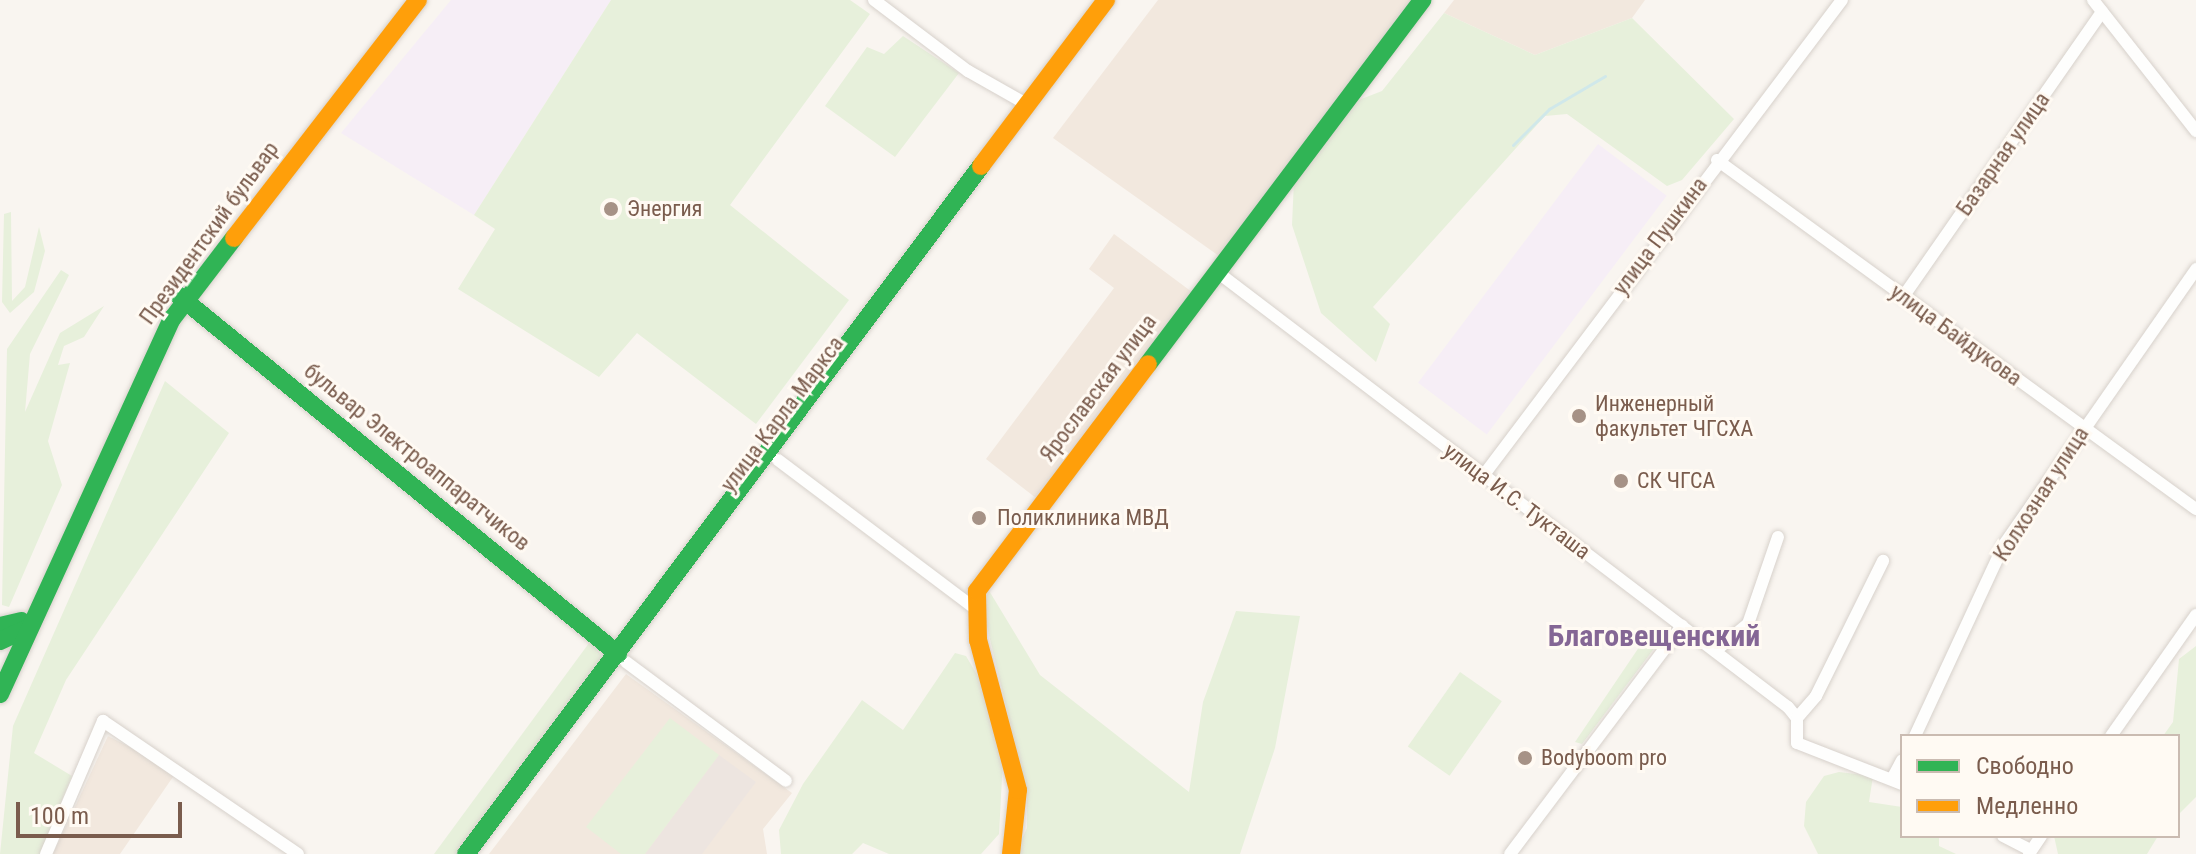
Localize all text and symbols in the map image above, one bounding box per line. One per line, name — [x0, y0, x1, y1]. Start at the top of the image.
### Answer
street label: Базарная улица — [1951, 87, 2055, 221]
street label: Президентский бульвар — [134, 136, 284, 330]
street label: улица Пушкина — [1607, 172, 1713, 300]
place label: Энергия — [627, 196, 702, 222]
marker: Энергия — [602, 200, 620, 218]
street label: улица Байдукова — [1885, 278, 2027, 392]
street label: Ярославская улица — [1034, 309, 1162, 467]
street label: улица Карла Маркса — [715, 331, 849, 497]
street label: бульвар Электроаппаратчиков — [299, 358, 535, 556]
place label: Инженерный факультет ЧГСХА — [1595, 390, 1753, 442]
marker: Инженерный факультет ЧГСХА — [1570, 407, 1588, 425]
street label: Колхозная улица — [1988, 422, 2094, 566]
street label: улица И.С. Тукташа — [1438, 437, 1596, 565]
place label: СК ЧГСА — [1637, 468, 1715, 494]
marker: СК ЧГСА — [1612, 472, 1630, 490]
place label: Поликлиника МВД — [997, 505, 1169, 531]
marker: Поликлиника МВД — [968, 507, 990, 529]
district label: Благовещенский — [1548, 618, 1760, 654]
legend — [1900, 734, 2180, 838]
place label: Bodyboom pro — [1541, 745, 1667, 771]
marker: Bodyboom pro — [1516, 749, 1534, 767]
text: Свободно — [1976, 752, 2074, 780]
scale bar — [20, 786, 186, 836]
text: Медленно — [1976, 792, 2078, 820]
text: 100 m — [30, 802, 89, 830]

